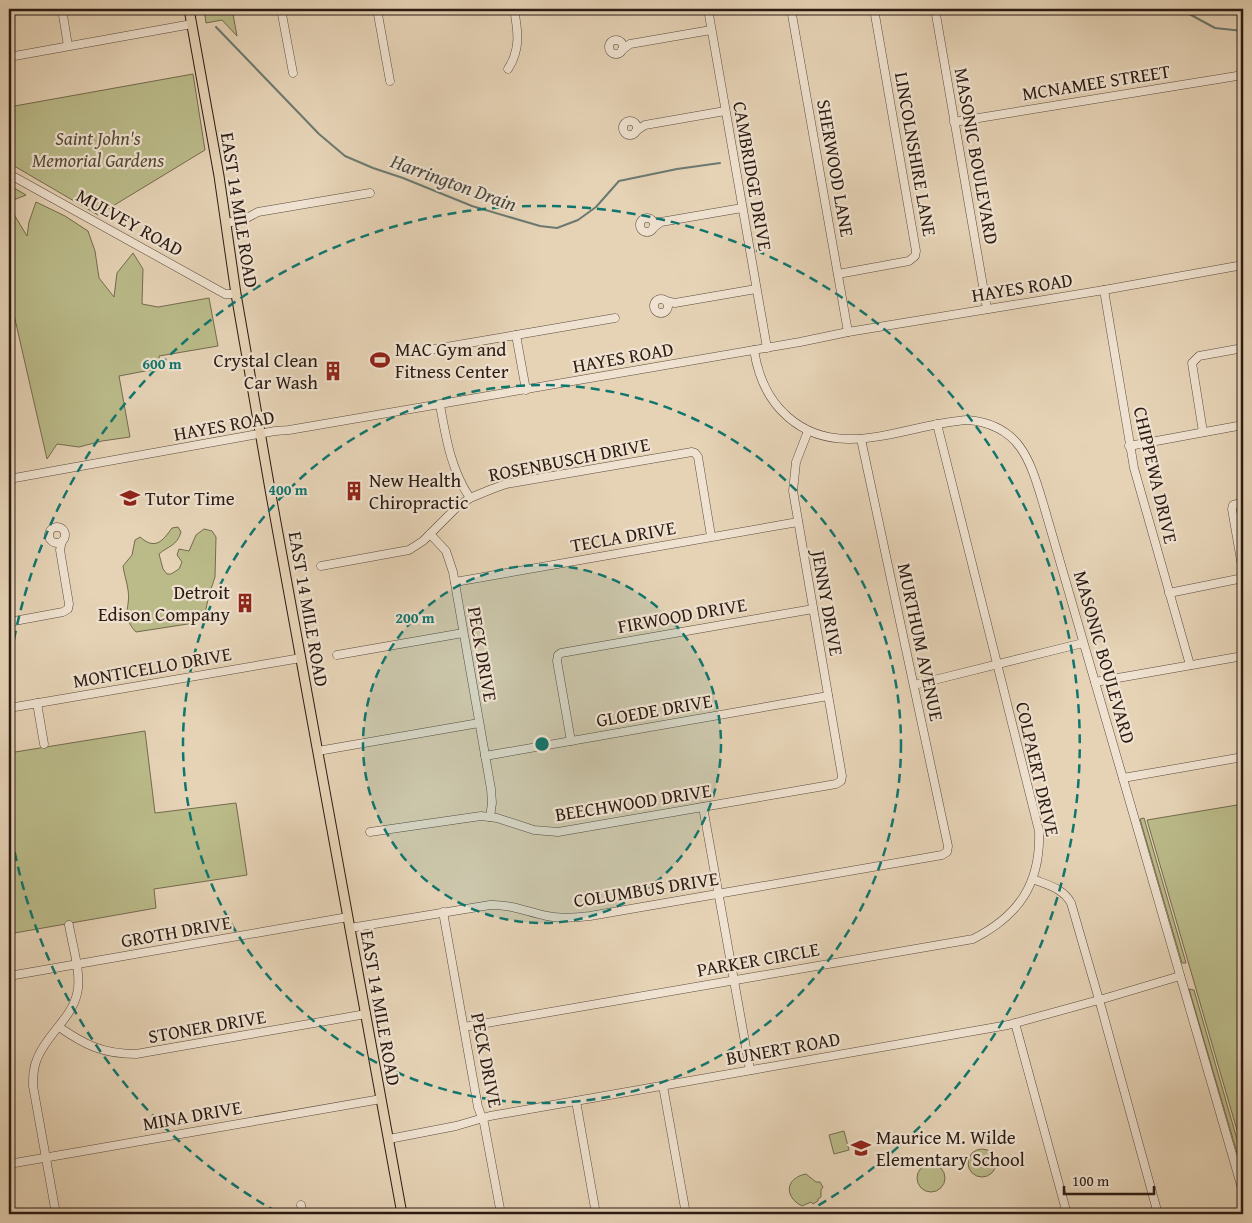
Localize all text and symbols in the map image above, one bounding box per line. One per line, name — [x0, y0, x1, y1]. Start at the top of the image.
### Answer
street label: MCNAMEE STREET — [1020, 56, 1172, 108]
street label: MASONIC BOULEVARD — [948, 65, 1006, 247]
street label: LINCOLNSHIRE LANE — [888, 70, 944, 239]
street label: SHERWOOD LANE — [810, 97, 862, 239]
street label: CAMBRIDGE DRIVE — [726, 99, 780, 253]
park label: Saint John's Memorial Gardens — [32, 124, 164, 174]
street label: EAST 14 MILE ROAD — [214, 130, 266, 290]
water label: Harrington Drain — [386, 145, 521, 218]
street label: MULVEY ROAD — [71, 181, 189, 263]
street label: HAYES ROAD — [969, 265, 1075, 309]
street label: HAYES ROAD — [570, 334, 676, 380]
place label: MAC Gym and Fitness Center — [395, 335, 509, 385]
place label: Crystal Clean Car Wash — [213, 346, 318, 396]
sports icon: MAC Gym and Fitness Center — [369, 349, 391, 371]
text: 600 m — [142, 353, 182, 374]
building icon: Crystal Clean Car Wash — [322, 360, 344, 382]
street label: HAYES ROAD — [171, 402, 277, 448]
street label: CHIPPEWA DRIVE — [1127, 404, 1185, 547]
street label: ROSENBUSCH DRIVE — [486, 430, 652, 488]
place label: New Health Chiropractic — [369, 466, 468, 516]
text: 400 m — [268, 479, 308, 500]
building icon: New Health Chiropractic — [343, 480, 365, 502]
place label: Tutor Time — [145, 484, 235, 512]
school or university icon: Tutor Time — [119, 487, 141, 509]
street label: TECLA DRIVE — [568, 513, 678, 559]
street label: EAST 14 MILE ROAD — [282, 529, 336, 689]
street label: JENNY DRIVE — [805, 546, 851, 658]
street label: MURTHUM AVENUE — [891, 560, 951, 724]
street label: MASONIC BOULEVARD — [1067, 567, 1143, 747]
place label: Detroit Edison Company — [98, 578, 231, 628]
street label: FIRWOOD DRIVE — [615, 590, 749, 640]
building icon: Detroit Edison Company — [234, 592, 256, 614]
street label: PECK DRIVE — [461, 604, 505, 704]
text: 200 m — [395, 607, 435, 628]
street label: MONTICELLO DRIVE — [70, 639, 234, 695]
street label: GLOEDE DRIVE — [594, 686, 715, 734]
street label: COLPAERT DRIVE — [1009, 699, 1067, 839]
centre of rings — [533, 735, 551, 753]
street label: BEECHWOOD DRIVE — [553, 776, 714, 828]
street label: COLUMBUS DRIVE — [572, 864, 721, 914]
street label: GROTH DRIVE — [119, 907, 234, 954]
street label: EAST 14 MILE ROAD — [354, 928, 408, 1088]
street label: PARKER CIRCLE — [695, 934, 822, 984]
street label: STONER DRIVE — [146, 1002, 268, 1050]
street label: PECK DRIVE — [464, 1010, 510, 1110]
street label: BUNERT ROAD — [724, 1024, 842, 1072]
street label: MINA DRIVE — [140, 1092, 244, 1137]
place label: Maurice M. Wilde Elementary School — [876, 1123, 1025, 1173]
school or university icon: Maurice M. Wilde Elementary School — [850, 1137, 872, 1159]
scale bar — [1064, 1163, 1154, 1195]
text: 100 m — [1072, 1170, 1110, 1191]

